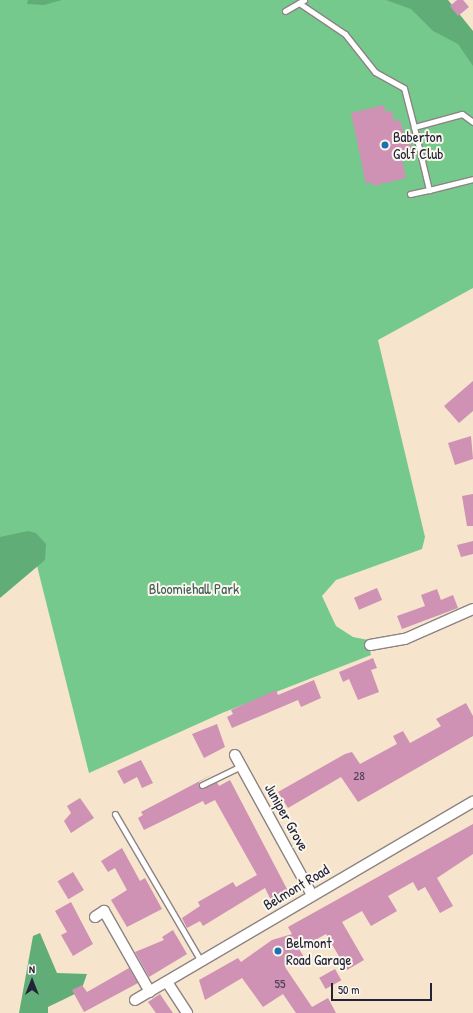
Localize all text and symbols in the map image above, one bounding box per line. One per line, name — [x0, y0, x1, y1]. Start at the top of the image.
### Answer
place label: Baberton Golf Club — [393, 127, 443, 162]
marker: Baberton Golf Club — [380, 140, 390, 150]
park label: Bloomiehall Park — [149, 580, 239, 598]
house number: 28 — [353, 767, 365, 783]
street label: Juniper Grove — [261, 780, 313, 854]
street label: Belmont Road — [260, 860, 332, 914]
place label: Belmont Road Garage — [286, 933, 351, 968]
marker: Belmont Road Garage — [273, 946, 283, 956]
north arrow — [12, 961, 52, 1001]
text: N — [29, 962, 35, 976]
house number: 55 — [275, 975, 285, 991]
scale bar — [333, 975, 434, 1001]
text: 50 m — [338, 981, 359, 998]

